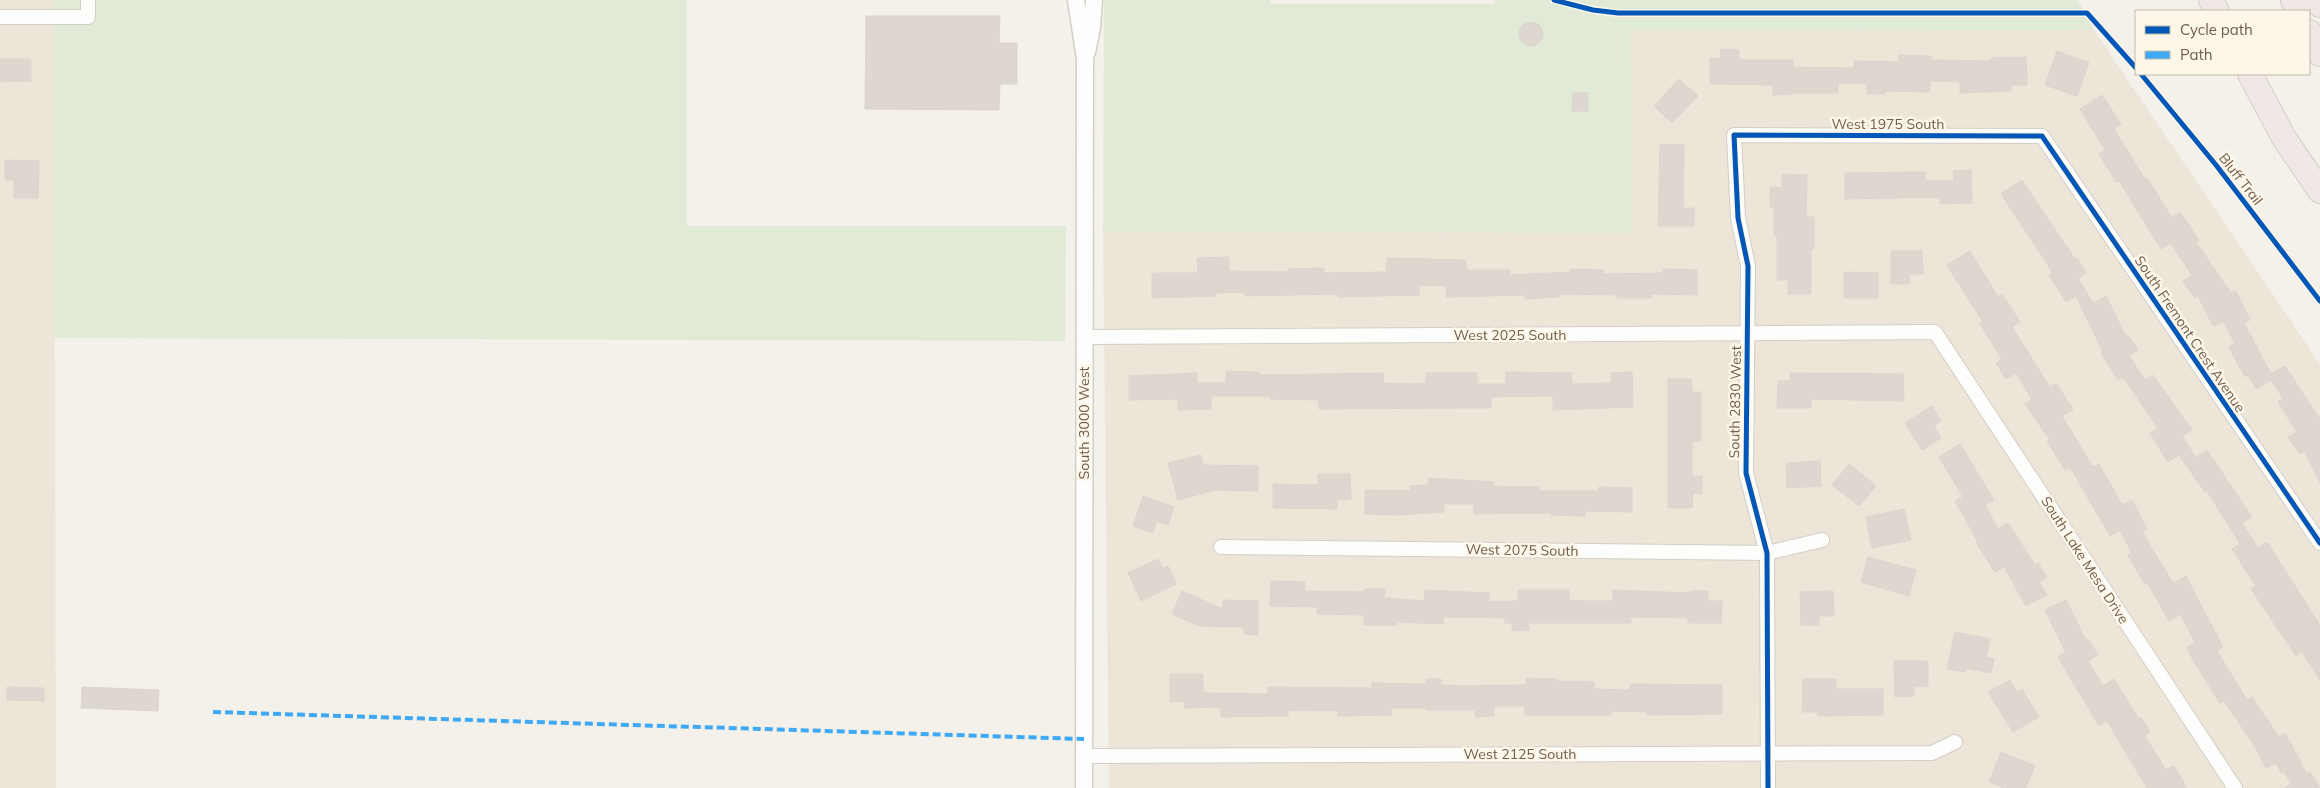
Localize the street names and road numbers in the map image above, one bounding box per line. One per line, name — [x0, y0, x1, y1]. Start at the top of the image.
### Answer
street label: West 1975 South — [1832, 115, 1944, 133]
street label: Bluff Trail — [2215, 149, 2267, 209]
street label: South Fremont Crest Avenue — [2131, 252, 2249, 416]
street label: West 2025 South — [1454, 326, 1566, 344]
street label: South 2830 West — [1725, 345, 1745, 459]
street label: South 3000 West — [1075, 366, 1093, 479]
street label: South Lake Mesa Drive — [2037, 493, 2133, 627]
street label: West 2075 South — [1465, 540, 1579, 560]
street label: West 2125 South — [1464, 745, 1576, 763]

